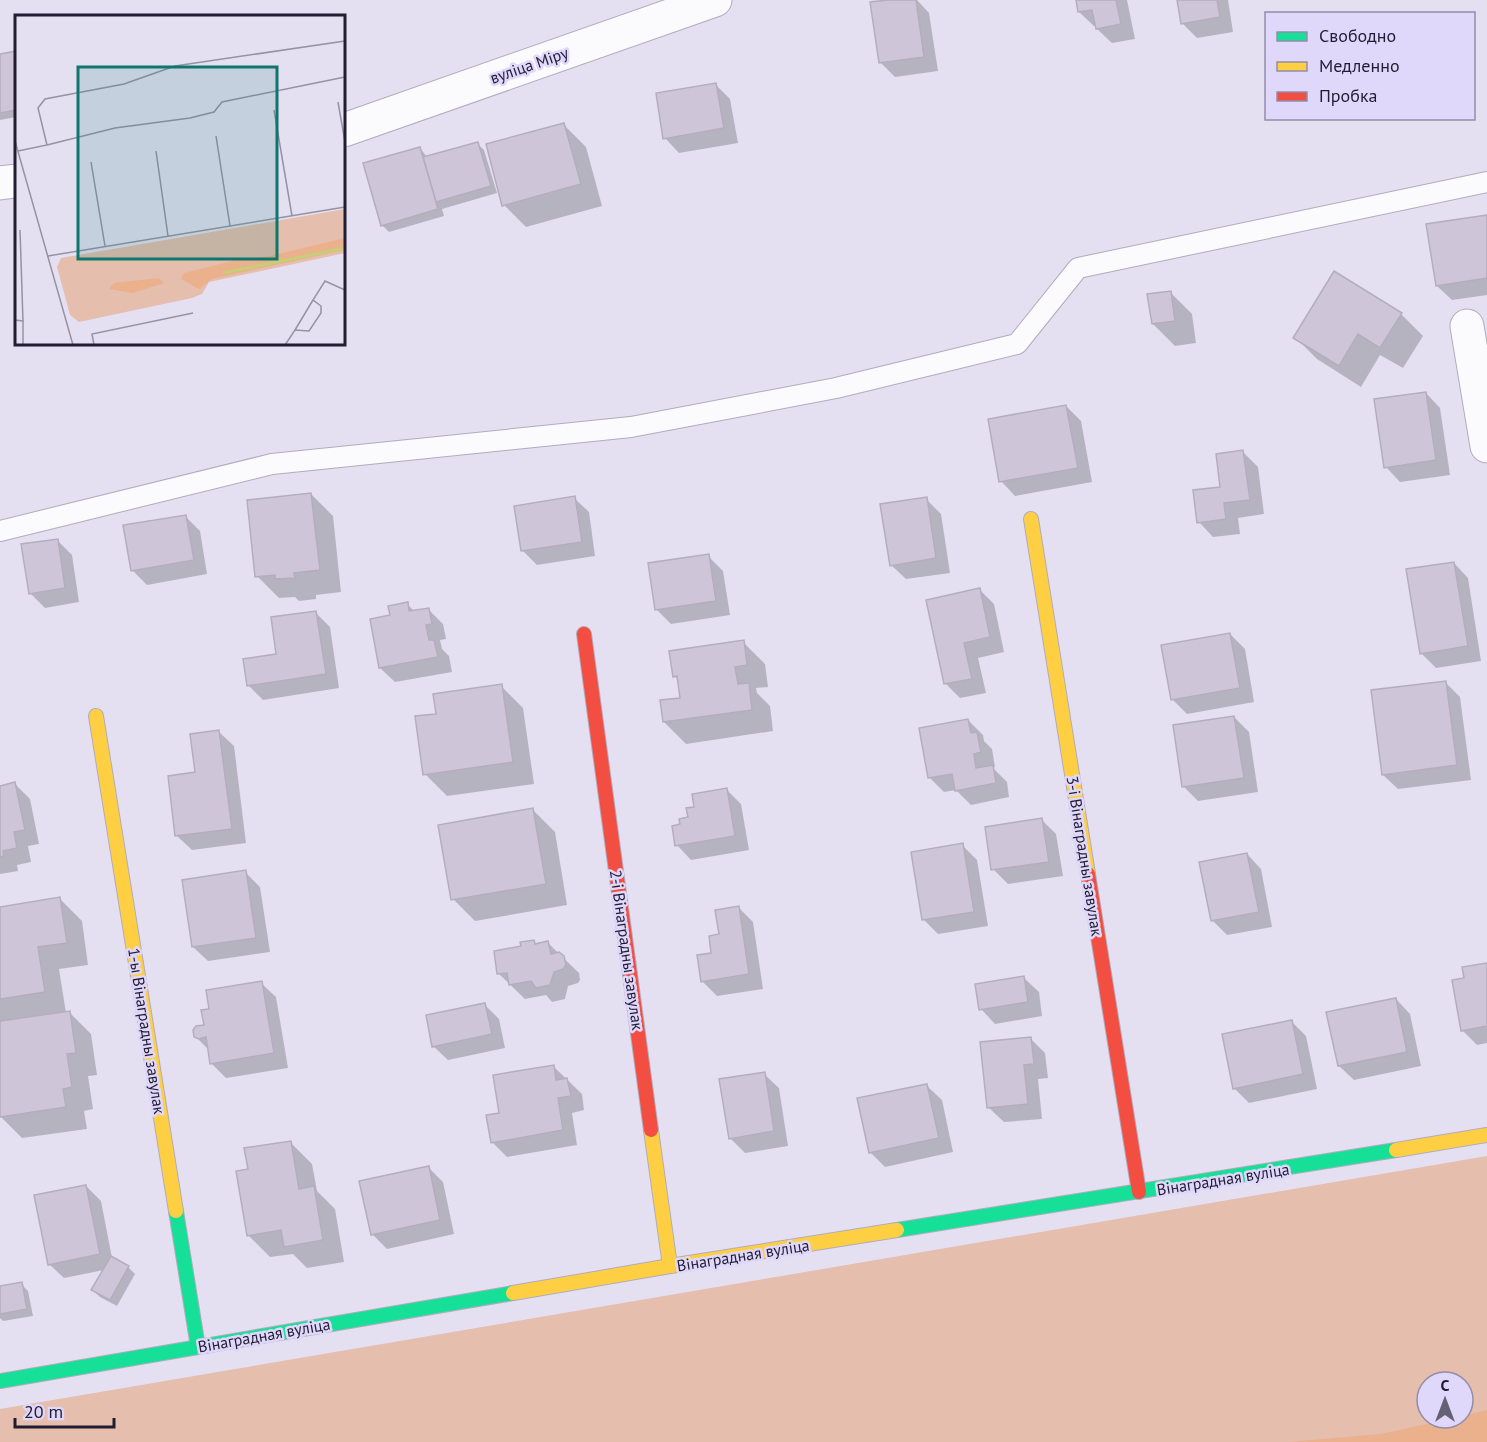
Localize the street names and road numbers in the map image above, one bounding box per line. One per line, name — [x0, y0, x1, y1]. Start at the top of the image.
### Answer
street label: вуліца Міру — [487, 42, 571, 88]
street label: 3-і Вінаградны завулак — [1062, 775, 1108, 938]
street label: 2-і Вінаградны завулак — [606, 869, 648, 1032]
street label: 1-ы Вінаградны завулак — [124, 946, 170, 1116]
street label: Вінаградная вуліца — [1155, 1159, 1291, 1199]
street label: Вінаградная вуліца — [675, 1235, 811, 1275]
street label: Вінаградная вуліца — [196, 1314, 332, 1356]

